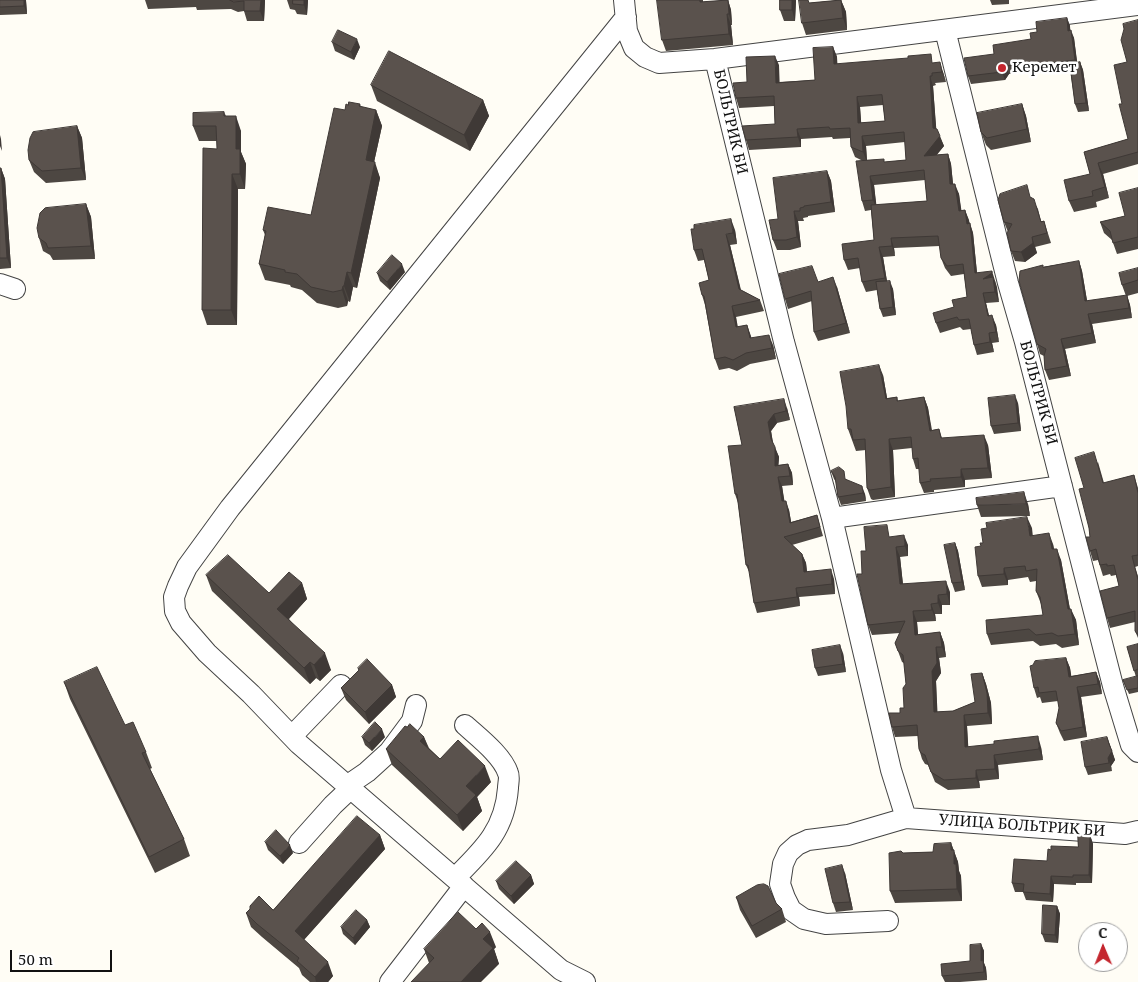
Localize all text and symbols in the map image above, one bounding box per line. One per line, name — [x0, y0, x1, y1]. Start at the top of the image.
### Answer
place label: Керемет — [1012, 59, 1076, 77]
marker: Керемет — [996, 62, 1008, 74]
street label: БОЛЬТРИК БИ — [709, 68, 751, 176]
street label: БОЛЬТРИК БИ — [1015, 339, 1061, 447]
street label: УЛИЦА БОЛЬТРИК БИ — [938, 811, 1106, 841]
north arrow — [1078, 922, 1128, 972]
text: С — [1098, 923, 1108, 942]
scale bar — [12, 940, 115, 972]
text: 50 m — [18, 949, 53, 969]

